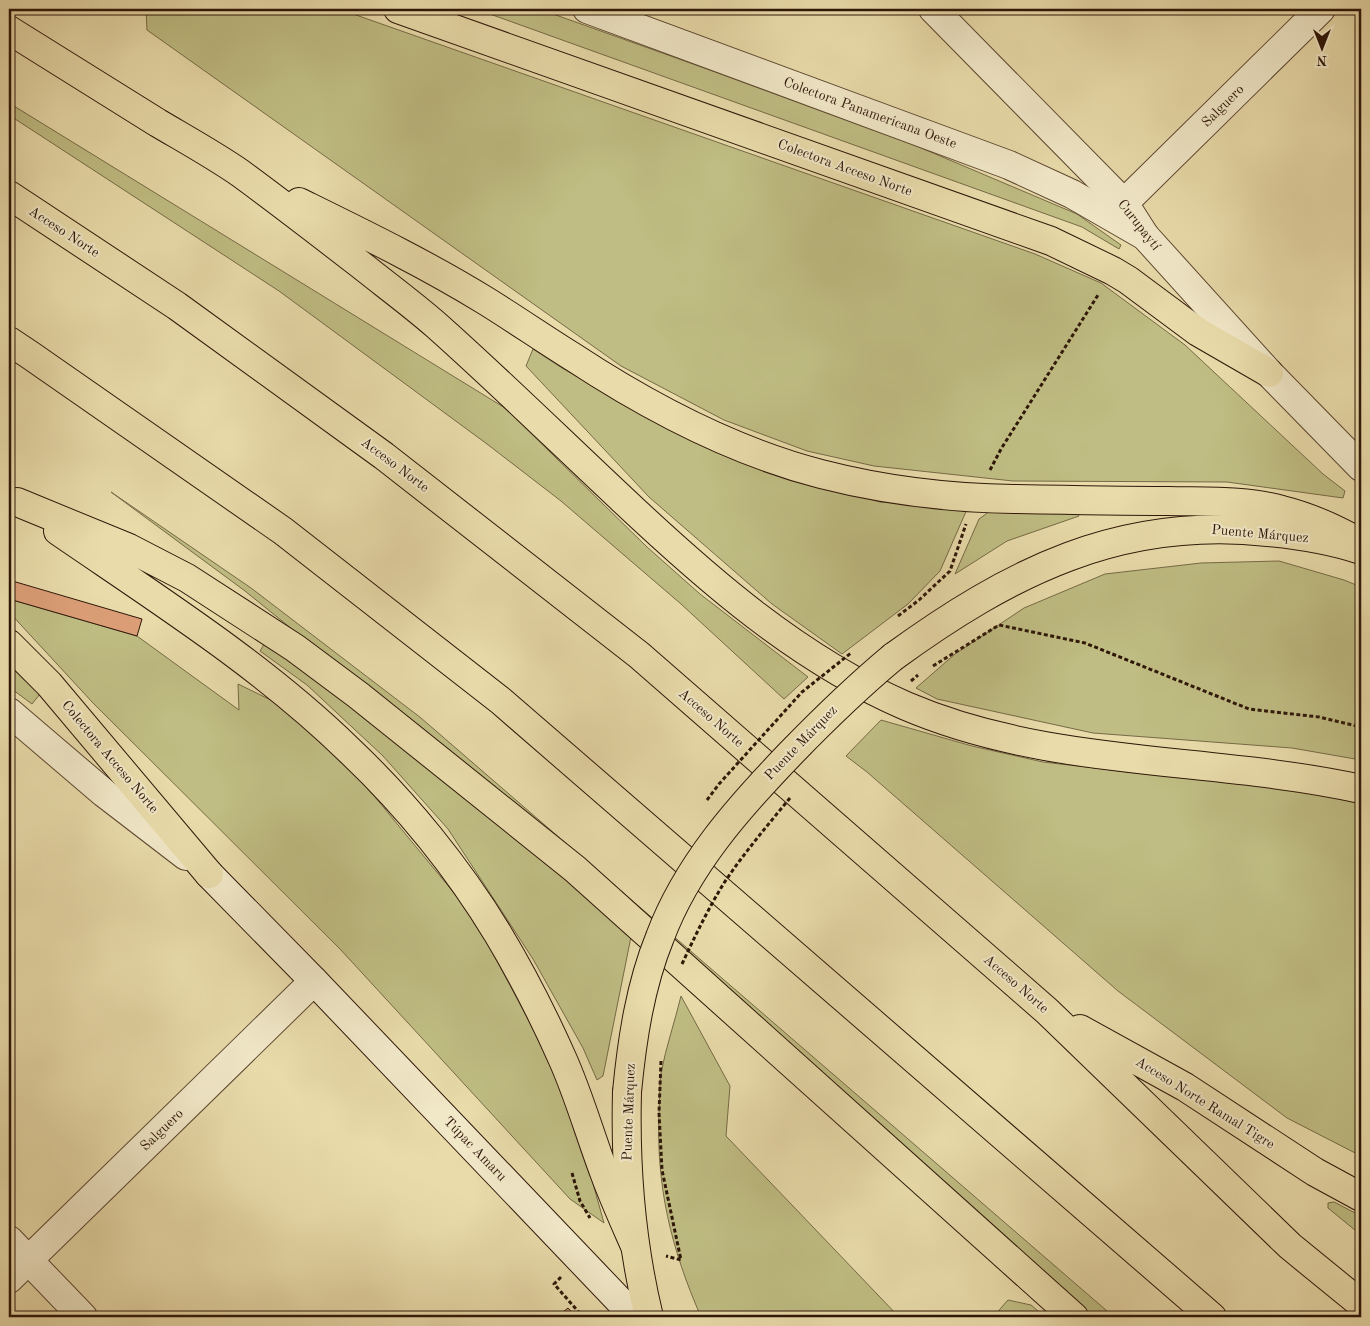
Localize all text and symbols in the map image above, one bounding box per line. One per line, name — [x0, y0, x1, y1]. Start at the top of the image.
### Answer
north arrow — [1298, 22, 1348, 72]
text: N — [1316, 53, 1327, 67]
street label: Colectora Panamericana Oeste — [781, 75, 959, 151]
street label: Salguero — [1199, 82, 1247, 130]
street label: Colectora Acceso Norte — [776, 137, 914, 199]
street label: Curupaytí — [1115, 197, 1163, 253]
street label: Acceso Norte — [26, 204, 102, 260]
street label: Acceso Norte — [358, 435, 432, 495]
street label: Puente Márquez — [1211, 523, 1309, 545]
street label: Acceso Norte — [676, 686, 746, 750]
street label: Colectora Acceso Norte — [59, 698, 161, 816]
street label: Puente Márquez — [762, 703, 840, 783]
street label: Acceso Norte — [981, 952, 1051, 1016]
street label: Acceso Norte Ramal Tigre — [1133, 1054, 1277, 1152]
street label: Puente Márquez — [620, 1063, 638, 1161]
street label: Salguero — [138, 1106, 186, 1154]
street label: Túpac Amaru — [441, 1114, 509, 1184]

